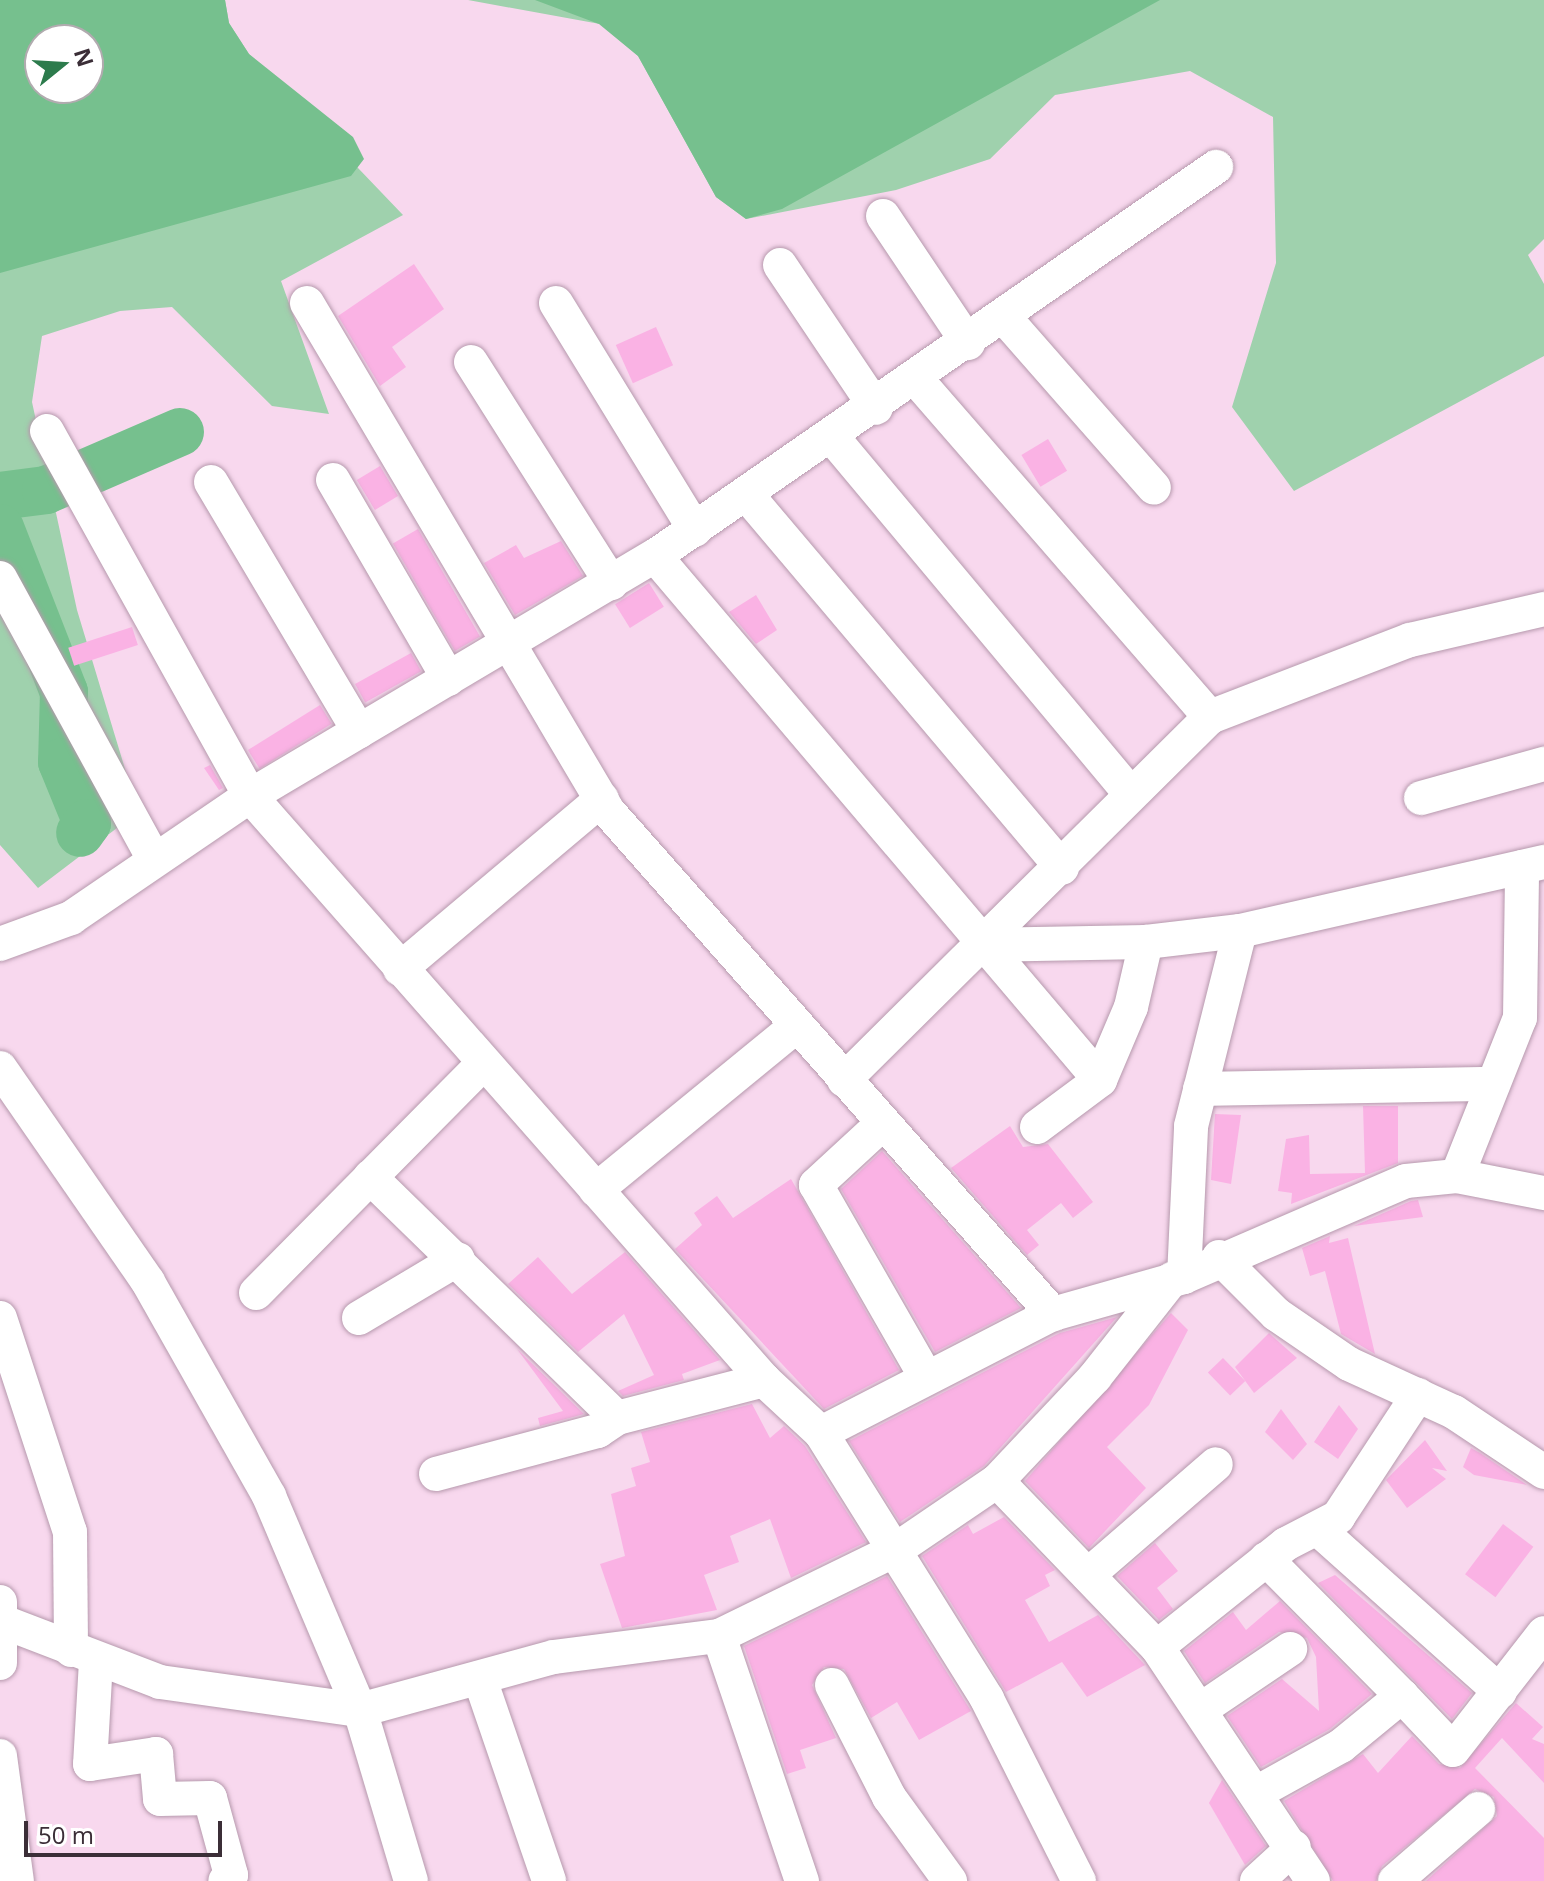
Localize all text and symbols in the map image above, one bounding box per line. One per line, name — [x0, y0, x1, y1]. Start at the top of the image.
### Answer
north arrow — [24, 24, 104, 104]
text: N — [68, 44, 102, 70]
scale bar — [28, 1805, 226, 1855]
text: 50 m — [38, 1818, 94, 1851]

